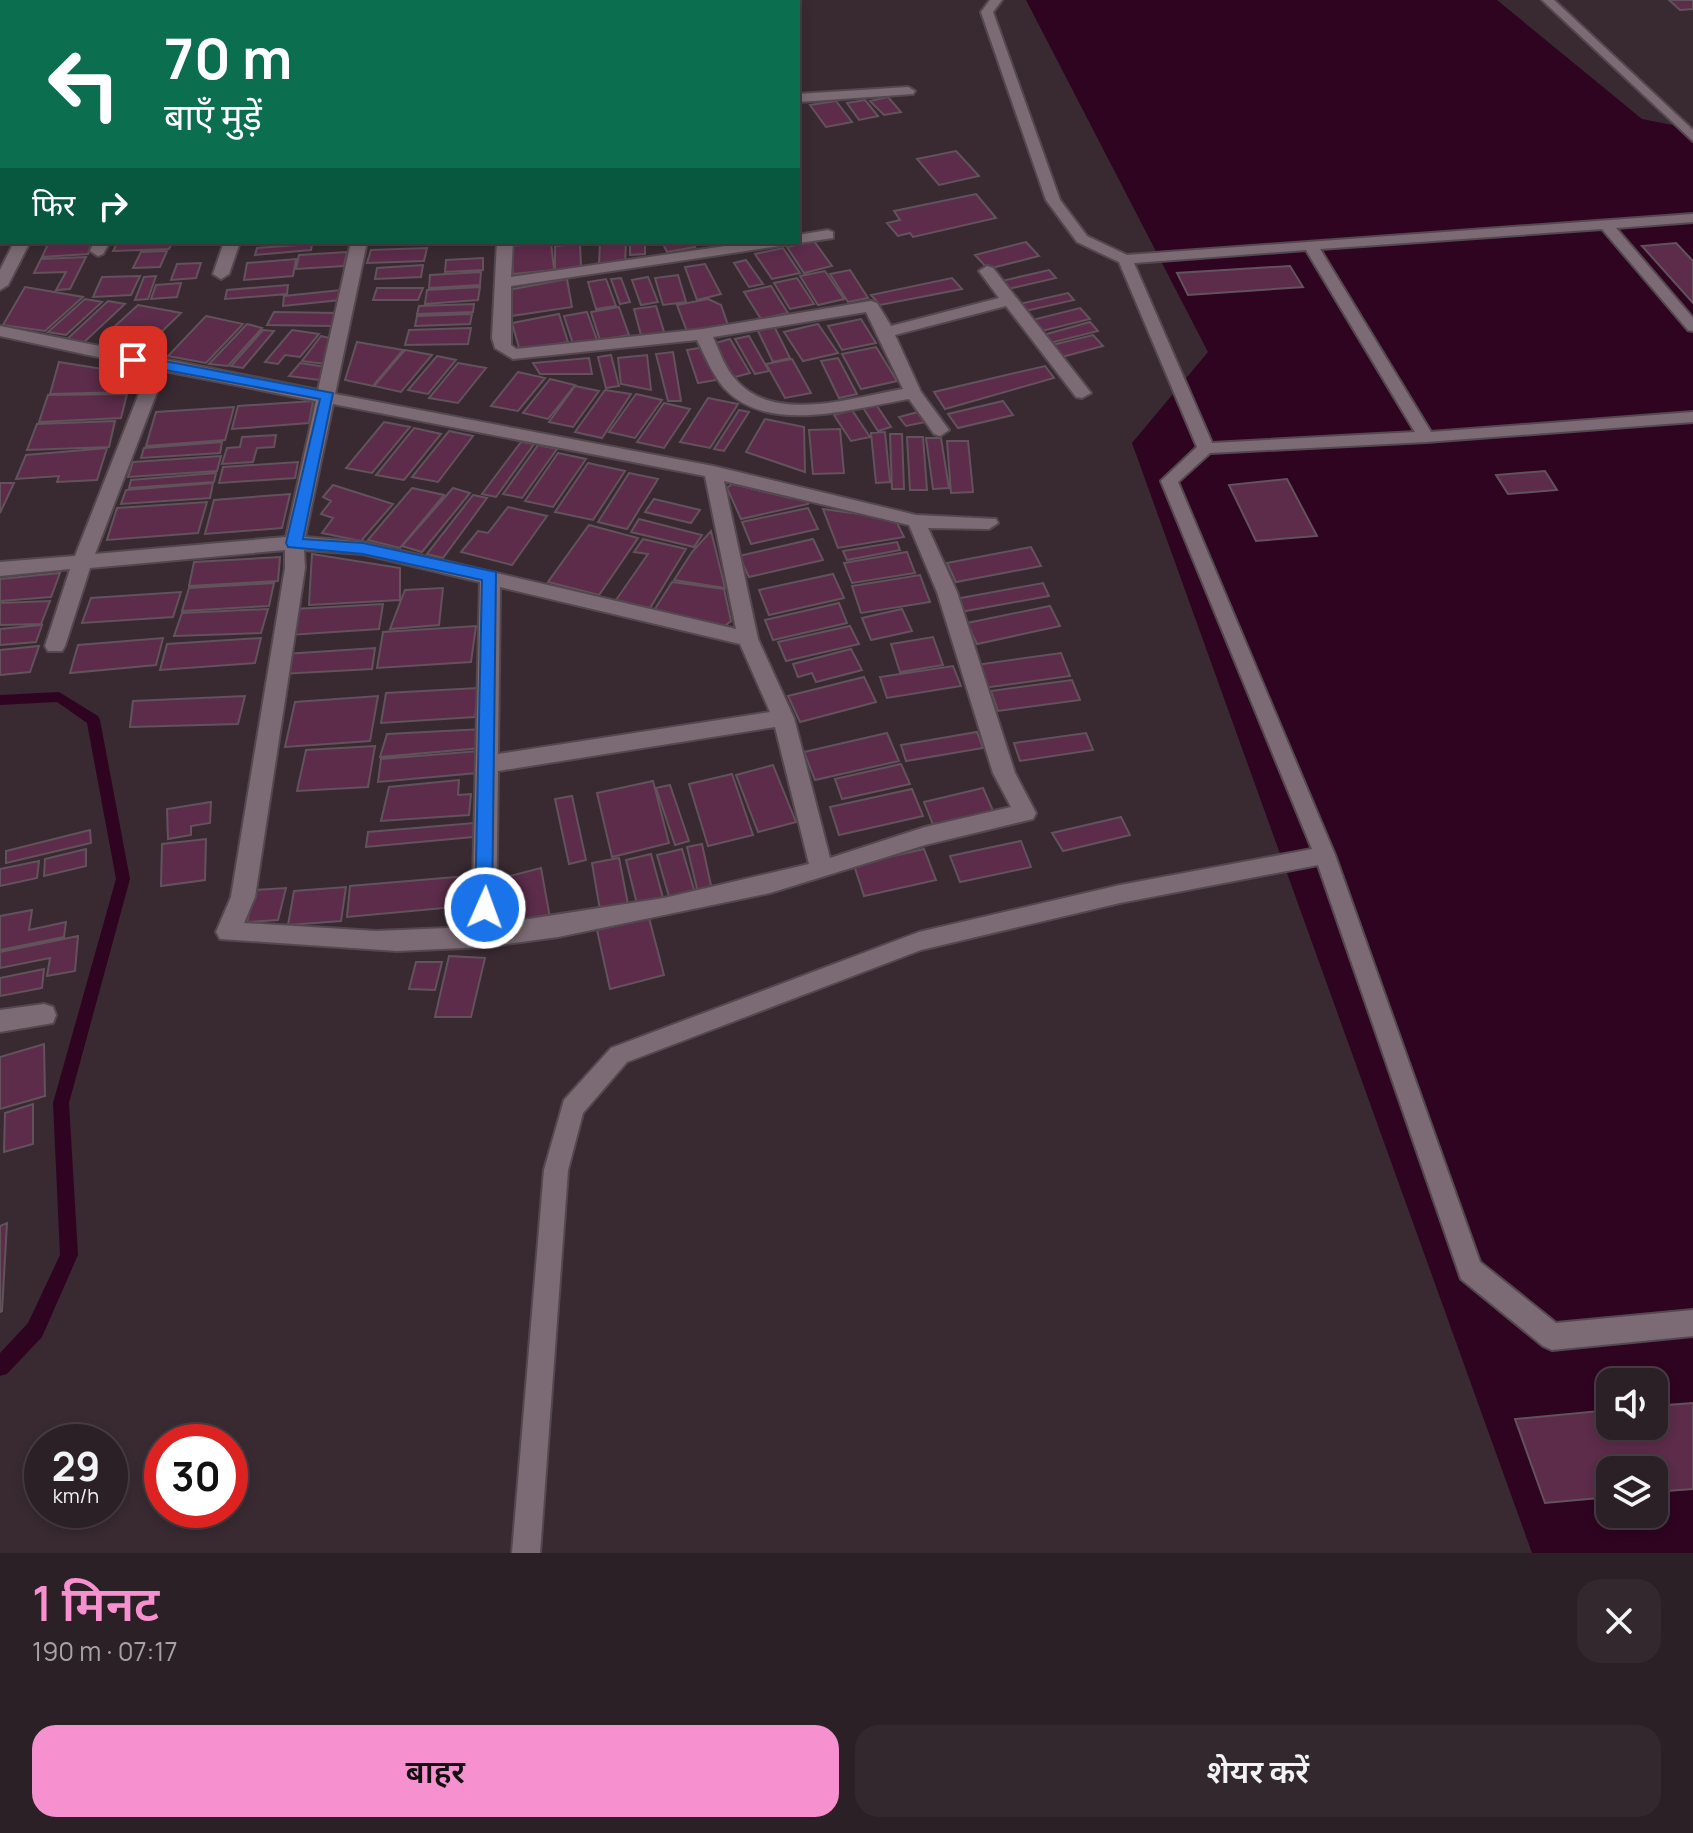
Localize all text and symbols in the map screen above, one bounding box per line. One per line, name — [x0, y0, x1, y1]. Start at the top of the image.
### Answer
text: 70 m — [164, 19, 292, 96]
icon: left — [32, 32, 136, 136]
text: बाएँ मुड़ें — [164, 92, 262, 141]
text: फिर — [32, 184, 75, 225]
icon: right — [91, 184, 135, 228]
pin — [99, 326, 167, 394]
icon: arrive — [111, 338, 155, 382]
position arrow — [443, 866, 527, 950]
map controls — [1596, 1368, 1668, 1528]
button: sound — [1596, 1368, 1668, 1440]
speed limit sign: 30 — [144, 1424, 248, 1528]
text: 29 — [52, 1438, 100, 1493]
button: layers — [1596, 1456, 1668, 1528]
text: km/h — [53, 1482, 99, 1509]
text: 1 मिनट — [32, 1570, 159, 1635]
button: close — [1577, 1579, 1661, 1663]
text: 190 m · 07:17 — [32, 1633, 178, 1669]
button: बाहर — [32, 1725, 839, 1817]
button: शेयर करें — [855, 1725, 1661, 1817]

